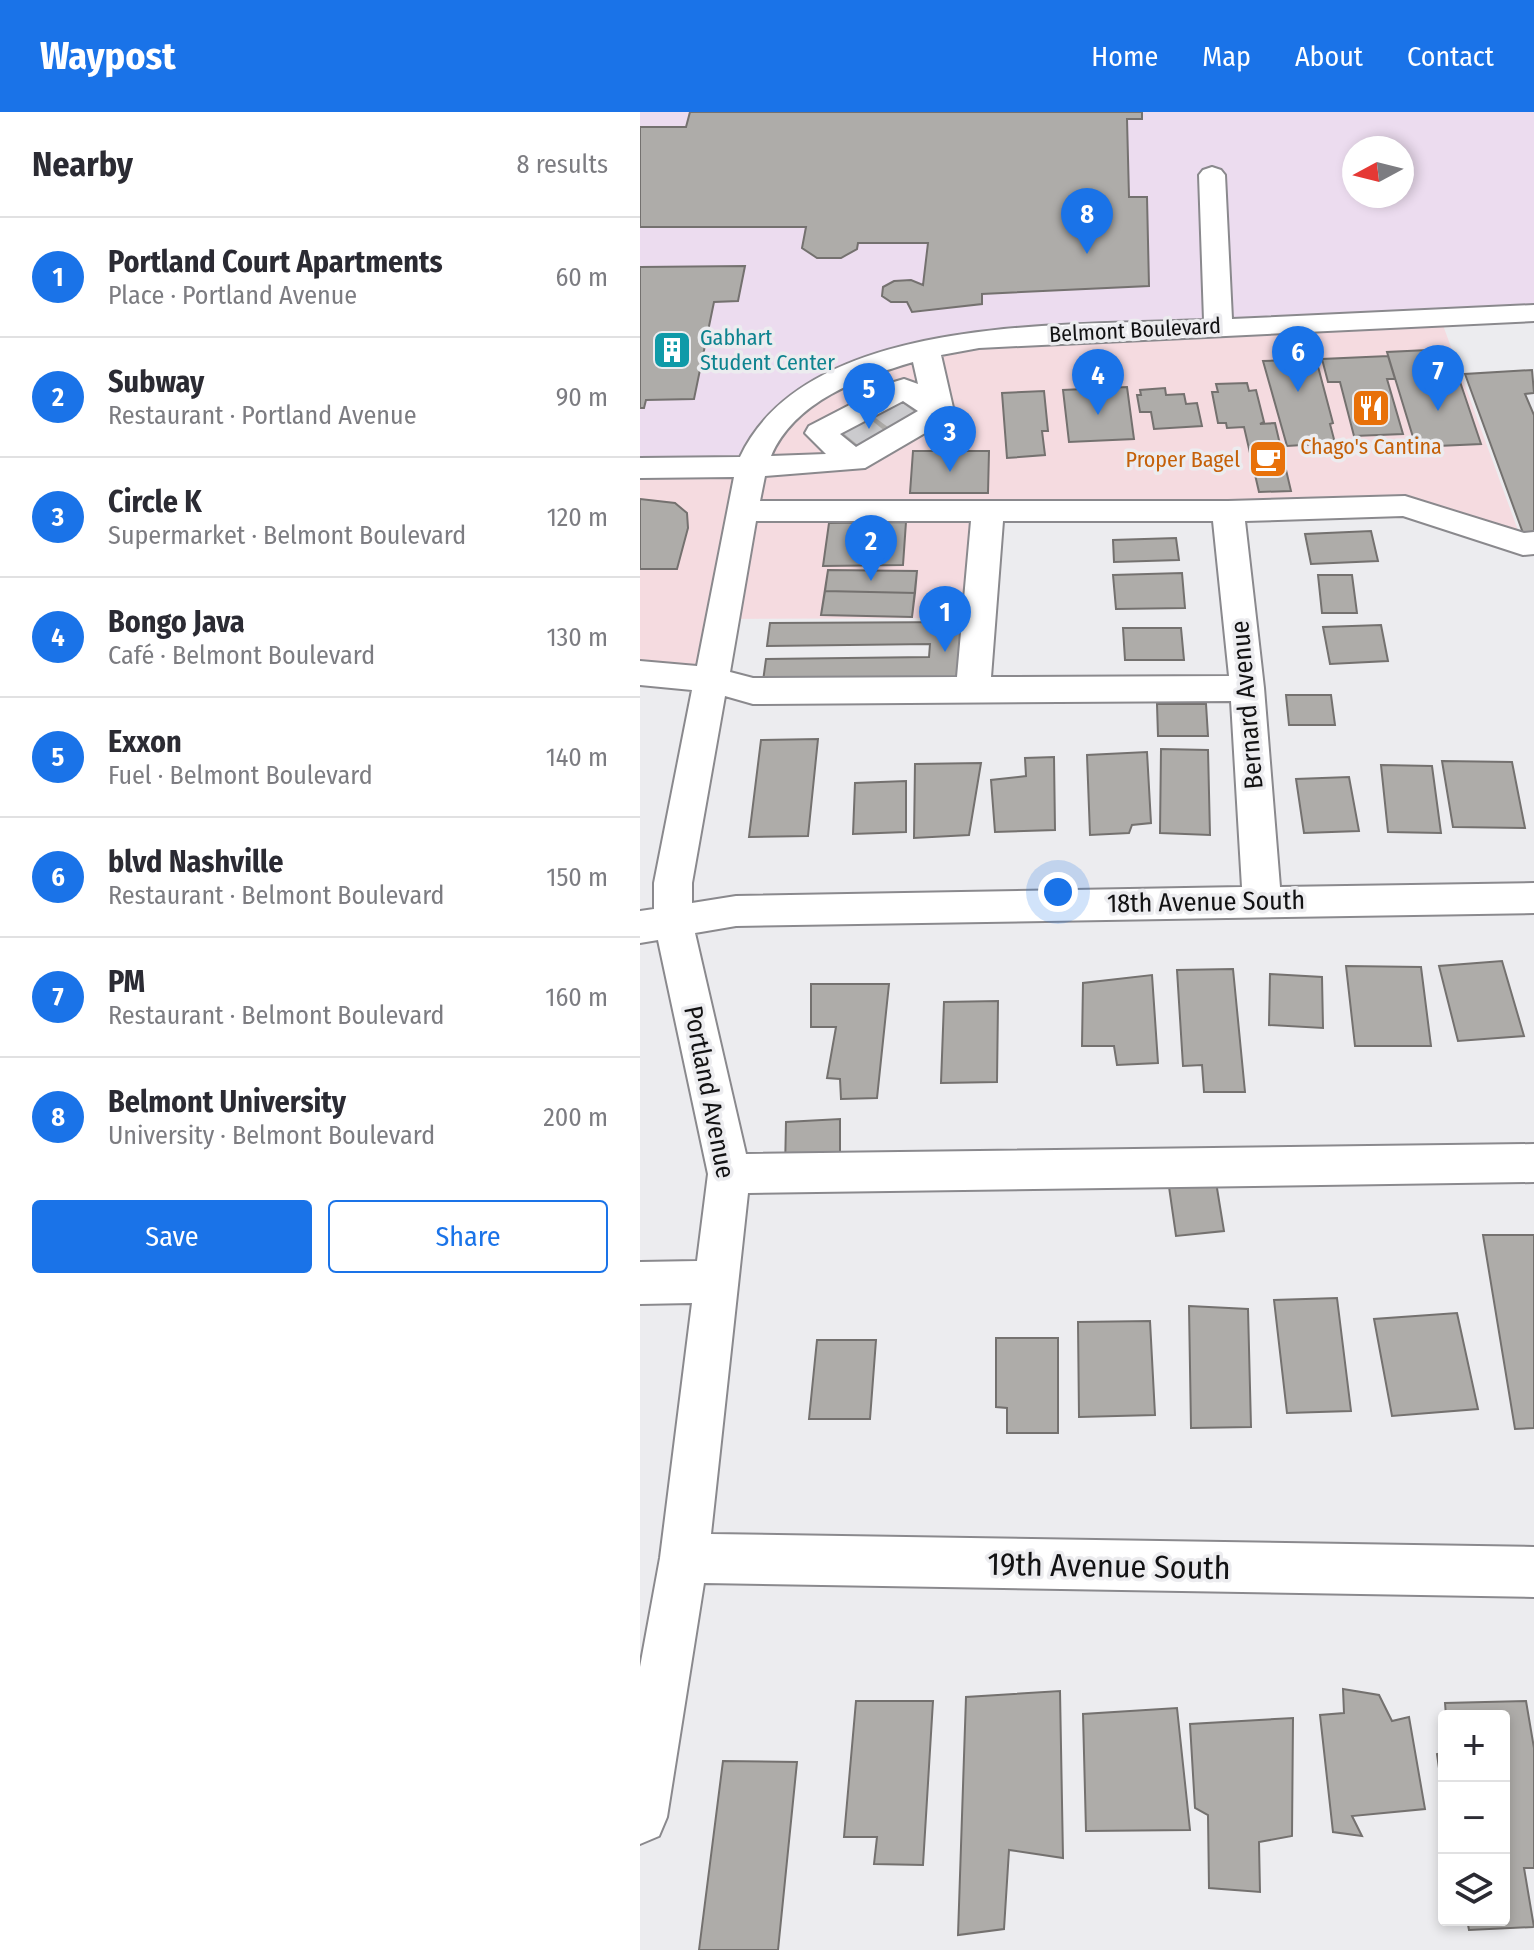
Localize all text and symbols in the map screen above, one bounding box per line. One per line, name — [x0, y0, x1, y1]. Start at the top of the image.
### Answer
text: Waypost — [40, 33, 176, 79]
text: Home — [1091, 40, 1158, 73]
text: Map — [1202, 40, 1251, 73]
text: About — [1295, 40, 1363, 73]
text: Contact — [1407, 40, 1494, 73]
north arrow — [1342, 136, 1414, 208]
text: Nearby — [32, 144, 133, 185]
text: 8 results — [517, 149, 608, 180]
pin: 8 — [1061, 188, 1113, 254]
text: Portland Court Apartments — [108, 244, 443, 280]
text: 1 — [53, 262, 64, 293]
text: 60 m — [555, 262, 608, 293]
text: Place · Portland Avenue — [108, 280, 357, 311]
street label: Belmont Boulevard — [1048, 312, 1222, 348]
place label: Gabhart Student Center — [700, 324, 835, 376]
pin: 6 — [1272, 326, 1324, 392]
building icon: Gabhart Student Center — [651, 329, 693, 371]
pin: 7 — [1412, 345, 1464, 411]
pin: 4 — [1072, 349, 1124, 415]
pin: 5 — [843, 363, 895, 429]
text: Subway — [108, 364, 204, 400]
text: 2 — [52, 382, 64, 413]
text: 90 m — [556, 382, 608, 413]
restaurant icon: Chago's Cantina — [1350, 387, 1392, 429]
text: Restaurant · Portland Avenue — [108, 400, 417, 431]
pin: 3 — [924, 406, 976, 472]
place label: Chago's Cantina — [1300, 433, 1442, 460]
cafe icon: Proper Bagel — [1247, 438, 1289, 480]
place label: Proper Bagel — [1126, 446, 1240, 473]
text: Circle K — [108, 484, 202, 520]
text: 3 — [52, 502, 64, 533]
text: 120 m — [547, 502, 608, 533]
pin: 2 — [845, 515, 897, 581]
text: Supermarket · Belmont Boulevard — [108, 520, 466, 551]
pin: 1 — [919, 586, 971, 652]
text: Bongo Java — [108, 604, 245, 640]
street label: Bernard Avenue — [1224, 619, 1270, 791]
text: 4 — [51, 622, 65, 653]
text: 130 m — [546, 622, 608, 653]
text: Café · Belmont Boulevard — [108, 640, 375, 671]
text: Exxon — [108, 724, 182, 760]
text: 5 — [52, 742, 64, 773]
text: 140 m — [546, 742, 608, 773]
text: Fuel · Belmont Boulevard — [108, 760, 373, 791]
text: blvd Nashville — [108, 844, 283, 880]
text: 6 — [51, 862, 65, 893]
text: 150 m — [546, 862, 608, 893]
your location — [1038, 872, 1078, 912]
text: Restaurant · Belmont Boulevard — [108, 880, 444, 911]
street label: 18th Avenue South — [1107, 885, 1305, 919]
text: PM — [108, 964, 145, 1000]
text: 7 — [52, 982, 64, 1013]
text: 160 m — [545, 982, 608, 1013]
text: Restaurant · Belmont Boulevard — [108, 1000, 444, 1031]
street label: Portland Avenue — [677, 1003, 741, 1181]
text: Belmont University — [108, 1084, 346, 1120]
text: 8 — [51, 1102, 65, 1133]
text: 200 m — [543, 1102, 608, 1133]
text: University · Belmont Boulevard — [108, 1120, 435, 1151]
button: Save — [32, 1200, 312, 1273]
button: Share — [328, 1200, 608, 1273]
street label: 19th Avenue South — [987, 1545, 1231, 1587]
map controls — [1438, 1710, 1510, 1926]
button: + — [1438, 1710, 1510, 1782]
button: − — [1438, 1782, 1510, 1854]
button: layers — [1438, 1854, 1510, 1926]

